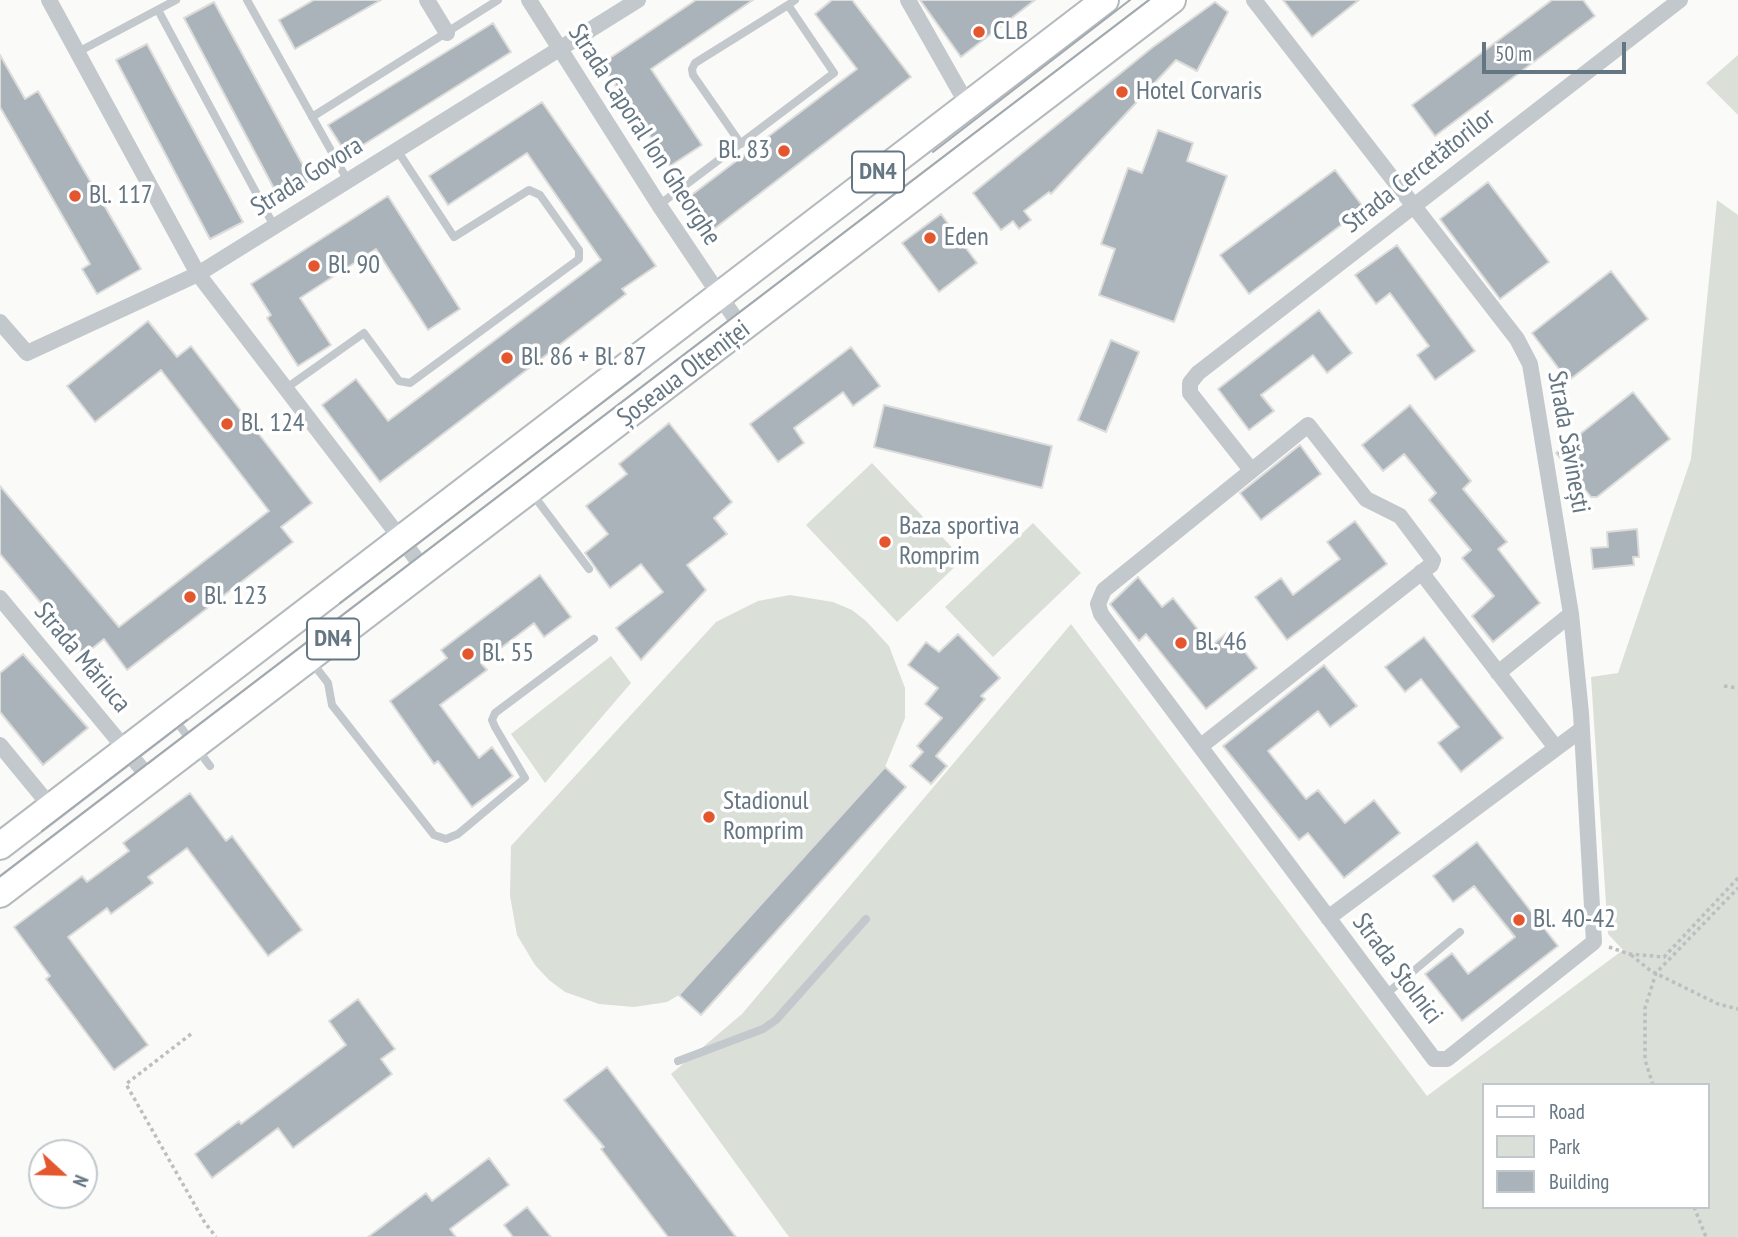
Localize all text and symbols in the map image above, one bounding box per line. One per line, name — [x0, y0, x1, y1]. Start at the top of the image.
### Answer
place label: CLB — [993, 16, 1028, 48]
street label: Strada Caporal Ion Gheorghe — [561, 19, 727, 251]
marker: CLB — [971, 24, 987, 40]
scale bar — [1486, 28, 1630, 72]
text: 50 m — [1495, 40, 1532, 67]
place label: Hotel Corvaris — [1136, 76, 1262, 108]
marker: Hotel Corvaris — [1114, 84, 1130, 100]
street label: Strada Cercetătorilor — [1337, 102, 1501, 240]
street label: Strada Govora — [245, 130, 369, 224]
place label: Bl. 83 — [718, 135, 770, 167]
marker: Bl. 83 — [776, 143, 792, 159]
road number: DN4 — [852, 152, 904, 192]
place label: Bl. 117 — [89, 180, 153, 212]
marker: Bl. 117 — [67, 188, 83, 204]
place label: Eden — [944, 222, 989, 254]
marker: Eden — [922, 230, 938, 246]
place label: Bl. 90 — [328, 250, 380, 282]
marker: Bl. 90 — [306, 258, 322, 274]
street label: Șoseaua Olteniței — [612, 314, 756, 434]
place label: Bl. 86 + Bl. 87 — [521, 342, 647, 374]
marker: Bl. 86 + Bl. 87 — [499, 350, 515, 366]
street label: Strada Săvinești — [1540, 368, 1596, 516]
place label: Bl. 124 — [241, 408, 305, 440]
marker: Bl. 124 — [219, 416, 235, 432]
place label: Baza sportiva Romprim — [899, 511, 1019, 572]
marker: Baza sportiva Romprim — [877, 534, 893, 550]
place label: Bl. 123 — [204, 581, 268, 613]
marker: Bl. 123 — [182, 589, 198, 605]
street label: Strada Măriuca — [27, 597, 137, 719]
road number: DN4 — [307, 618, 359, 660]
place label: Bl. 46 — [1195, 627, 1247, 659]
marker: Bl. 46 — [1173, 635, 1189, 651]
place label: Bl. 55 — [482, 638, 534, 670]
marker: Bl. 55 — [460, 646, 476, 662]
place label: Stadionul Romprim — [723, 786, 809, 848]
marker: Stadionul Romprim — [701, 809, 717, 825]
place label: Bl. 40-42 — [1533, 904, 1616, 936]
street label: Strada Stolnici — [1345, 908, 1449, 1030]
marker: Bl. 40-42 — [1511, 912, 1527, 928]
legend — [1482, 1083, 1710, 1209]
text: Road — [1549, 1098, 1585, 1125]
text: Park — [1549, 1133, 1580, 1160]
north arrow — [28, 1139, 98, 1209]
text: Building — [1549, 1168, 1609, 1195]
text: N — [68, 1172, 94, 1190]

